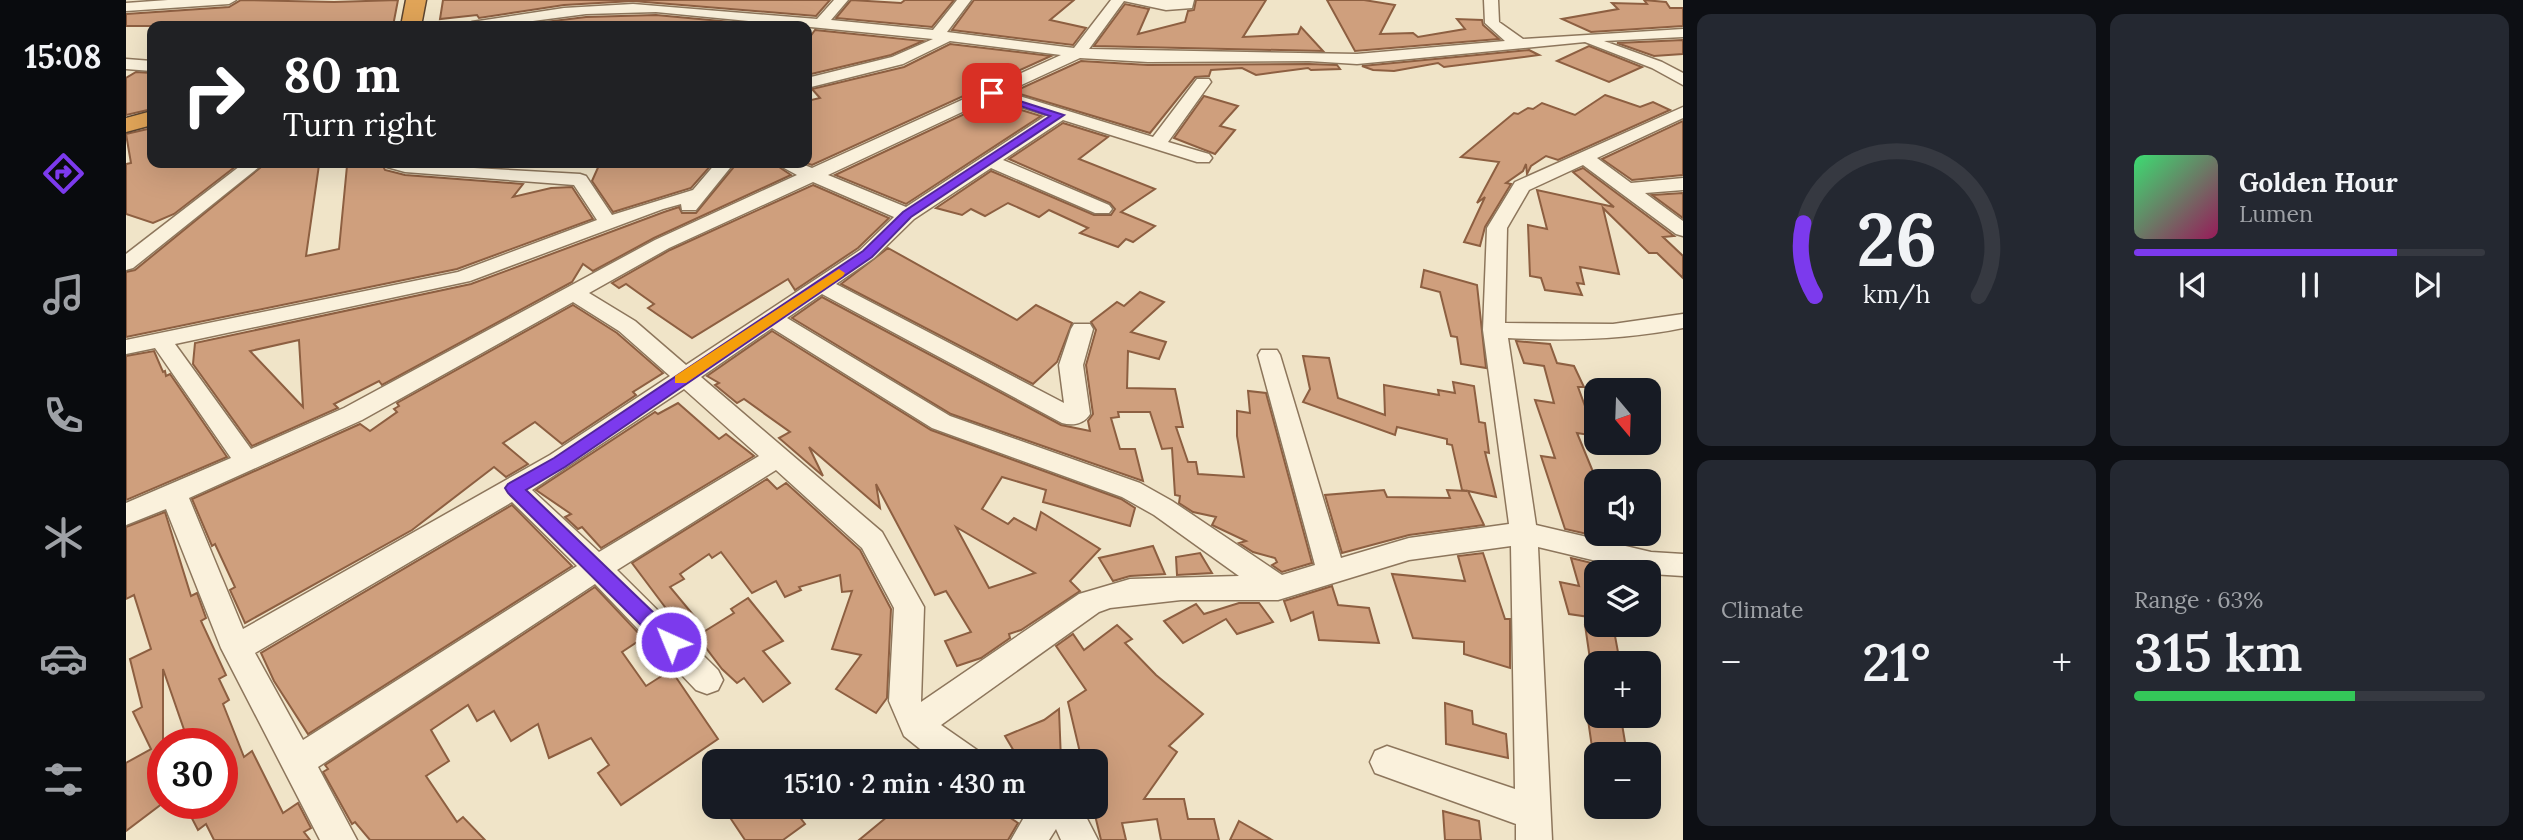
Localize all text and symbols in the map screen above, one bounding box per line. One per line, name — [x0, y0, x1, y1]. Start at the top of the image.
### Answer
text: 15:08 — [25, 36, 101, 77]
text: 80 m — [283, 43, 400, 105]
icon: right — [168, 49, 259, 140]
pin — [962, 63, 1022, 123]
icon: arrive — [973, 74, 1011, 112]
text: Turn right — [283, 104, 436, 145]
icon: directions — [39, 149, 88, 198]
text: Golden Hour — [2239, 166, 2398, 199]
text: 26 — [1856, 193, 1937, 286]
text: Lumen — [2239, 199, 2313, 228]
icon: previous — [2174, 266, 2212, 304]
icon: pause — [2291, 266, 2329, 304]
icon: next — [2408, 266, 2446, 304]
icon: music — [39, 270, 88, 319]
text: km/h — [1863, 278, 1930, 310]
north arrow — [1584, 378, 1661, 455]
map controls — [1584, 378, 1661, 819]
icon: phone — [39, 391, 88, 440]
button: sound — [1584, 469, 1661, 546]
icon: climate — [39, 513, 88, 562]
button: layers — [1584, 560, 1661, 637]
text: Range · 63% — [2134, 585, 2263, 614]
text: Climate — [1721, 595, 1803, 624]
position arrow — [634, 605, 708, 679]
text: 315 km — [2134, 619, 2303, 685]
text: 21° — [1862, 629, 1931, 695]
icon: car — [39, 634, 88, 683]
text: − — [1721, 638, 1741, 686]
text: + — [2052, 638, 2072, 686]
button: + — [1584, 651, 1661, 728]
speed limit sign: 30 — [147, 728, 238, 819]
button: − — [1584, 742, 1661, 819]
icon: filters — [39, 755, 88, 804]
text: 15:10 · 2 min · 430 m — [784, 767, 1026, 800]

